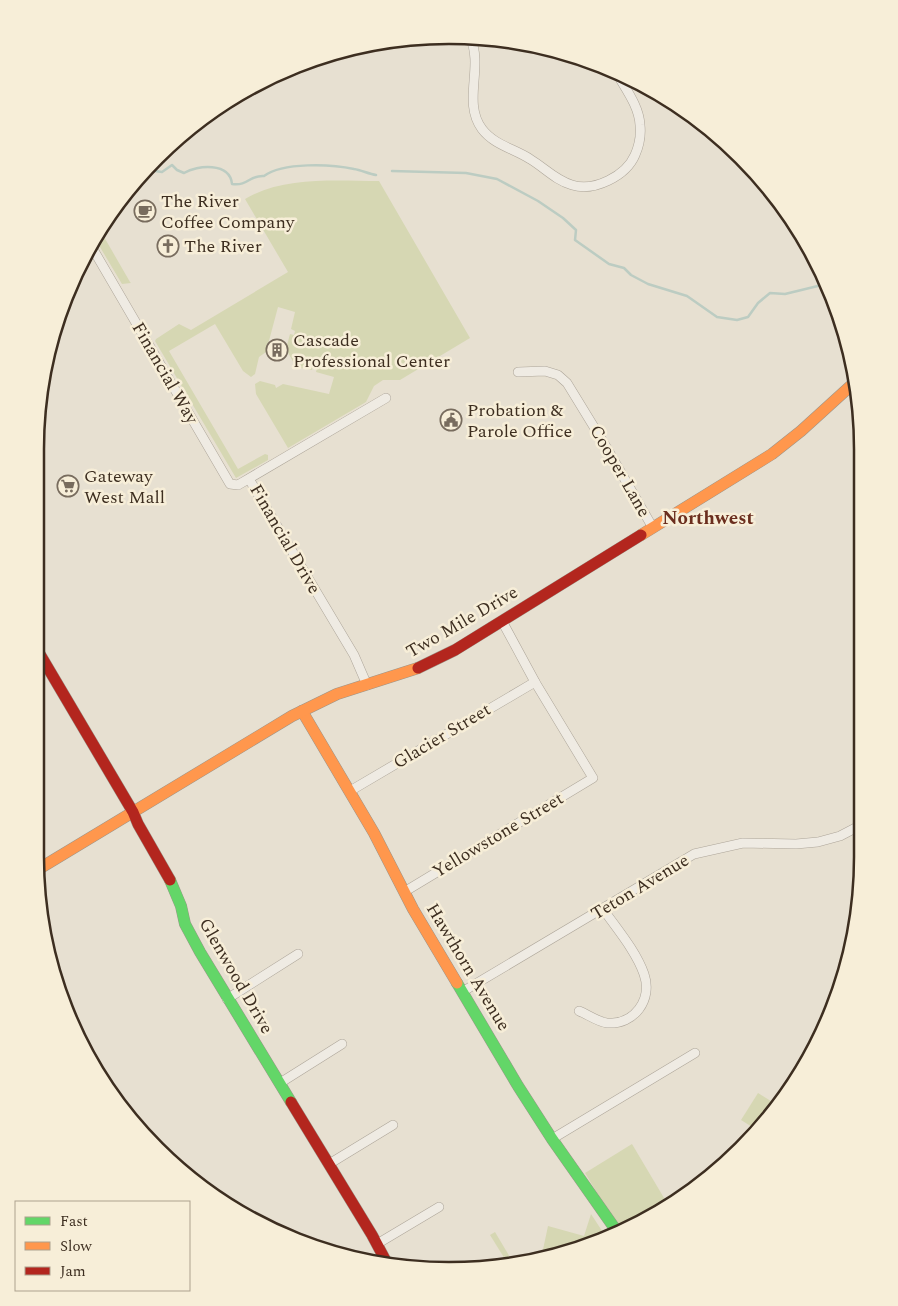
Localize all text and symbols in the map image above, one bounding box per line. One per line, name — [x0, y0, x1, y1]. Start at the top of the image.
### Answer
place label: The River Coffee Company — [161, 188, 296, 236]
cafe icon: The River Coffee Company — [133, 199, 157, 223]
place label: The River — [184, 233, 262, 260]
church icon: The River — [156, 234, 180, 258]
street label: Financial Way — [125, 317, 206, 430]
place label: Cascade Professional Center — [293, 327, 450, 375]
building icon: Cascade Professional Center — [265, 338, 289, 362]
place label: Probation & Parole Office — [467, 397, 572, 445]
public building icon: Probation & Parole Office — [439, 408, 463, 432]
street label: Cooper Lane — [583, 420, 657, 522]
place label: Gateway West Mall — [84, 463, 165, 511]
supermarket icon: Gateway West Mall — [56, 474, 80, 498]
street label: Financial Drive — [243, 479, 327, 599]
district label: Northwest — [662, 504, 754, 533]
street label: Two Mile Drive — [401, 579, 523, 665]
street label: Glacier Street — [388, 696, 496, 776]
street label: Yellowstone Street — [427, 785, 569, 885]
street label: Teton Avenue — [586, 847, 694, 927]
street label: Hawthorn Avenue — [419, 898, 517, 1036]
street label: Glenwood Drive — [192, 913, 280, 1039]
legend — [15, 1201, 190, 1291]
text: Fast — [60, 1210, 88, 1233]
text: Slow — [60, 1235, 92, 1258]
text: Jam — [60, 1260, 86, 1283]

